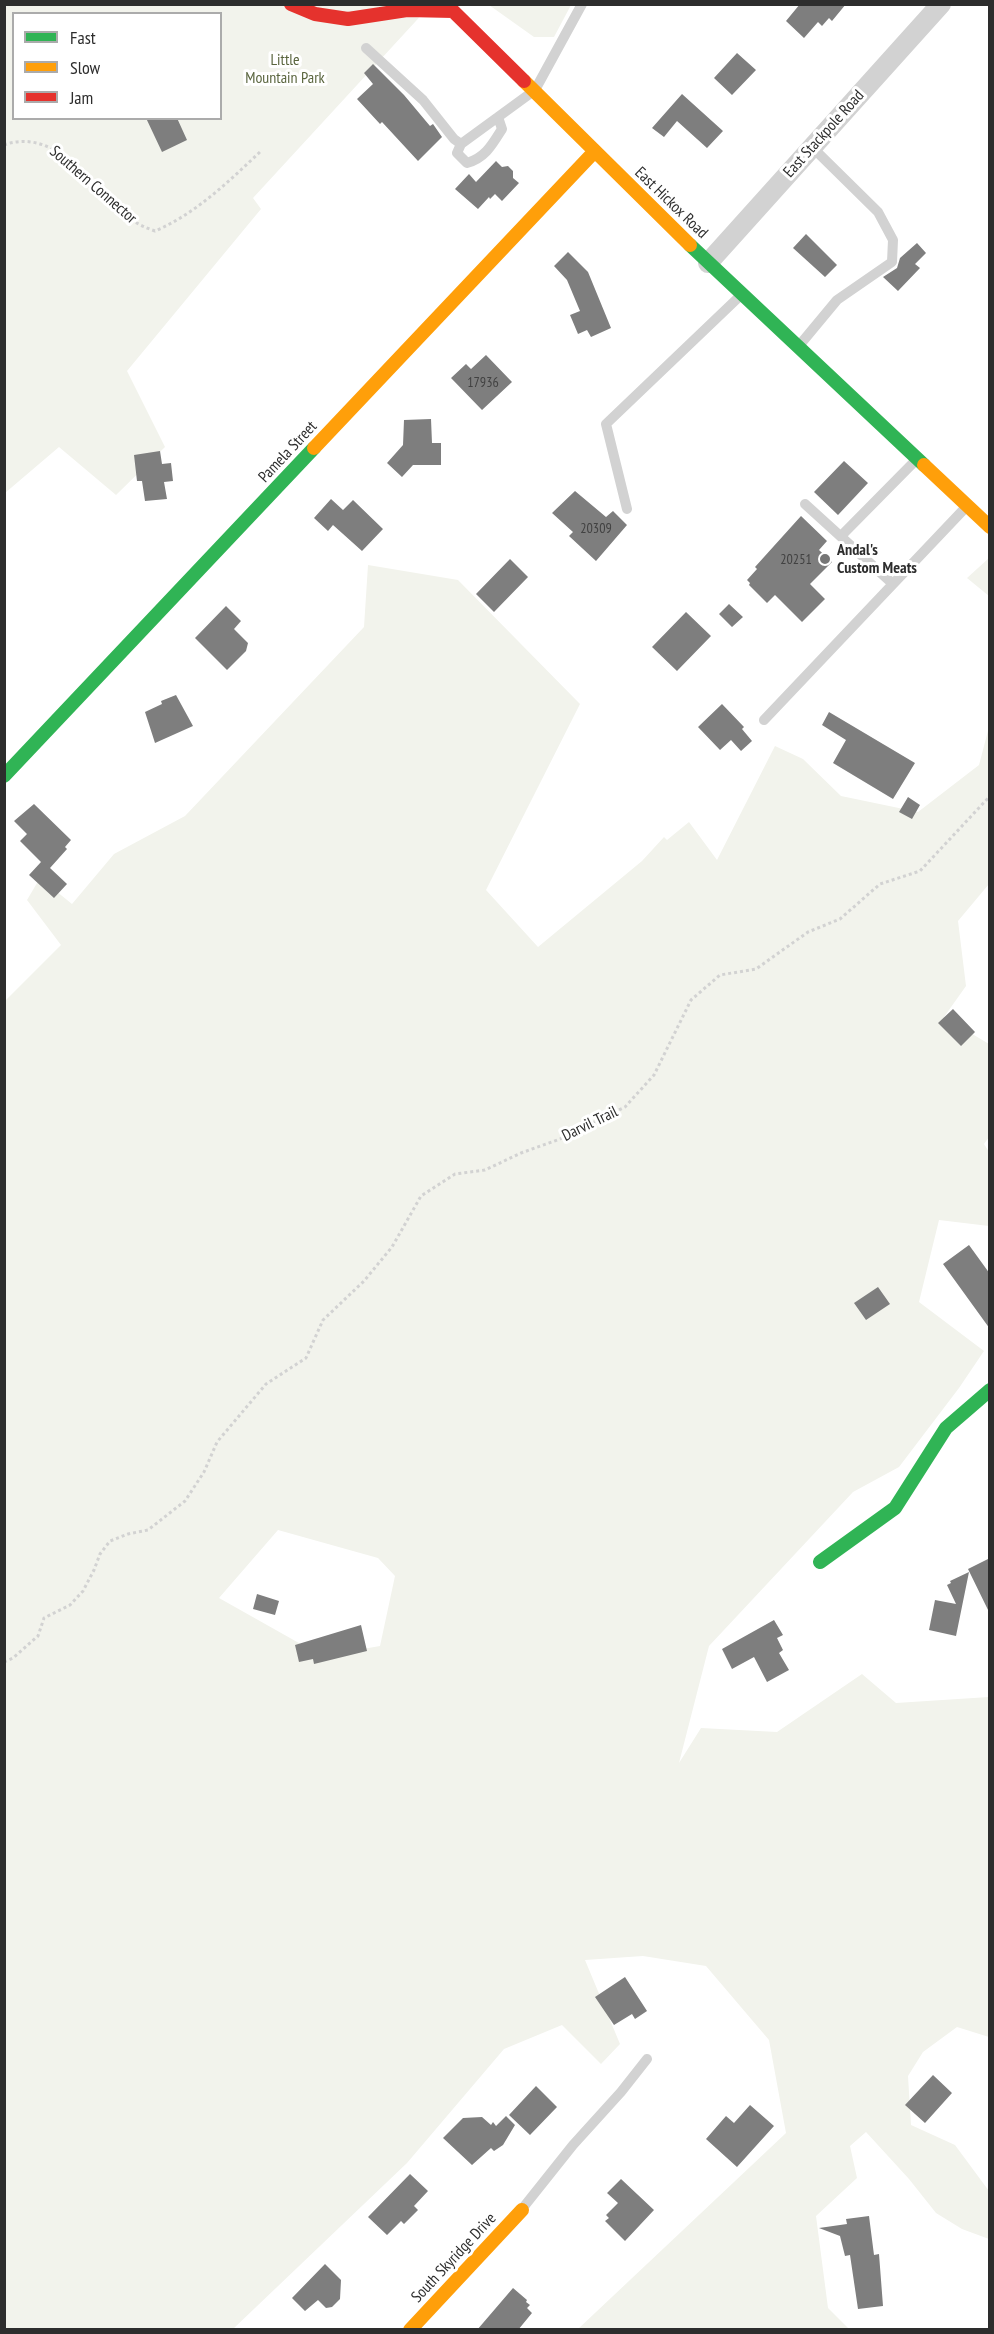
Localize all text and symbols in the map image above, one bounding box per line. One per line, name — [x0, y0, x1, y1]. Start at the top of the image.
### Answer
legend — [12, 12, 222, 120]
text: Fast — [70, 26, 96, 49]
park label: Little Mountain Park — [245, 50, 325, 88]
text: Slow — [70, 56, 100, 79]
text: Jam — [70, 86, 93, 109]
street label: East Stackpole Road — [780, 86, 868, 182]
street label: Southern Connector — [46, 142, 140, 228]
street label: East Hickox Road — [630, 163, 712, 243]
house number: 17936 — [467, 375, 499, 391]
street label: Pamela Street — [255, 417, 321, 487]
house number: 20309 — [580, 521, 612, 537]
place label: Andal's Custom Meats — [837, 540, 917, 578]
house number: 20251 — [780, 552, 812, 568]
marker: Andal's Custom Meats — [818, 552, 832, 566]
street label: Darvil Trail — [559, 1102, 621, 1146]
street label: South Skyridge Drive — [408, 2209, 500, 2307]

